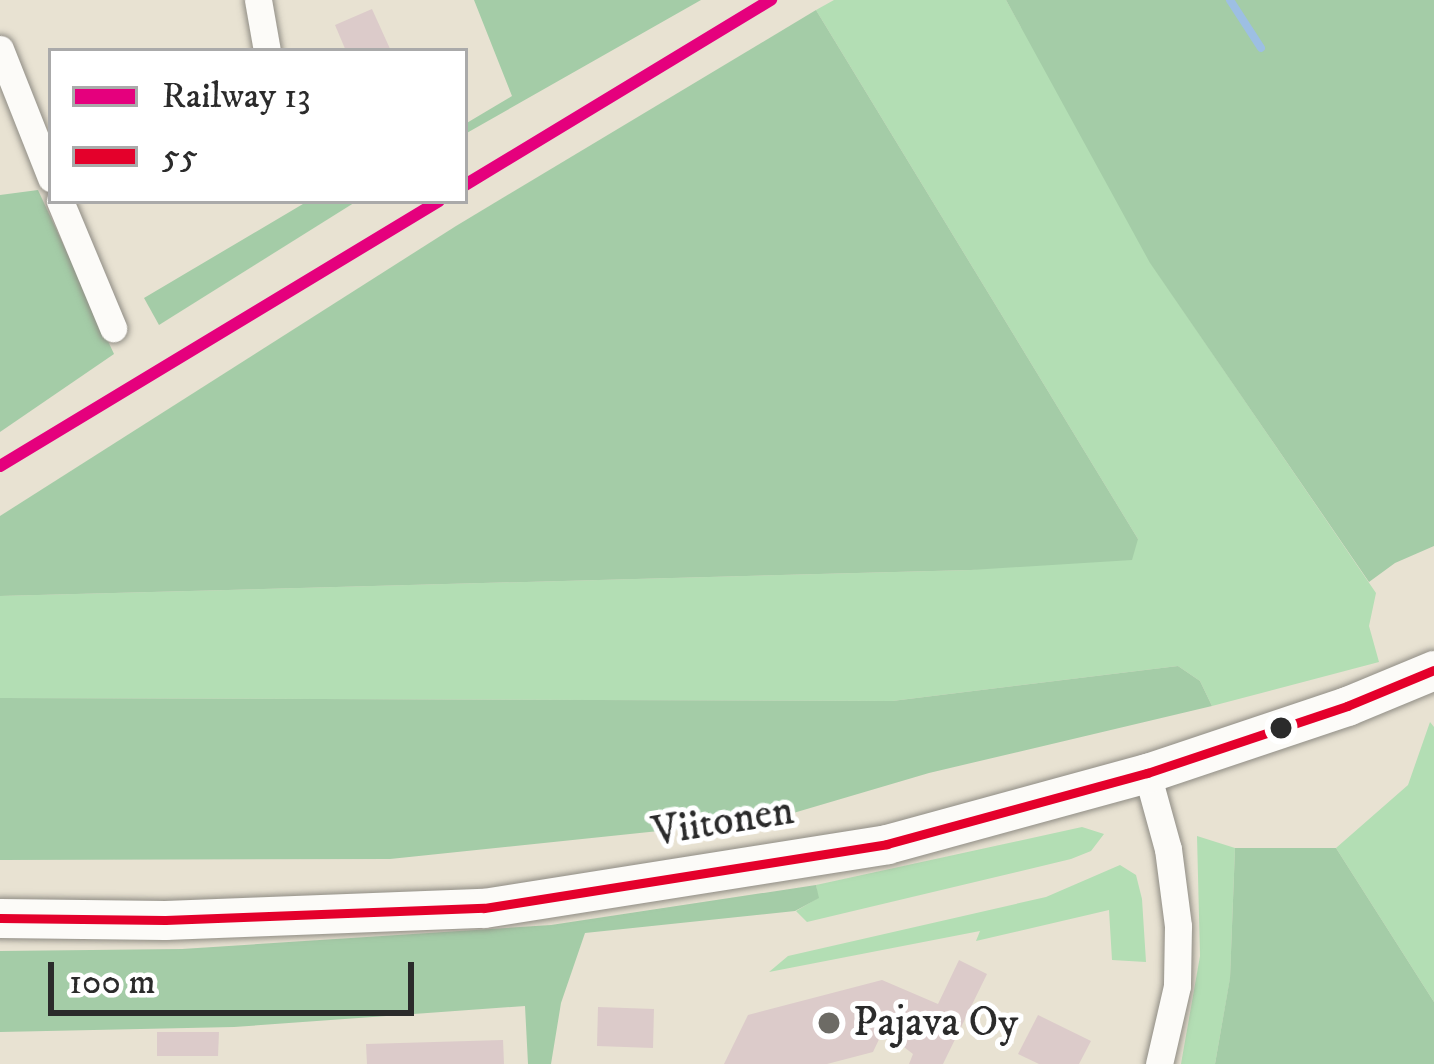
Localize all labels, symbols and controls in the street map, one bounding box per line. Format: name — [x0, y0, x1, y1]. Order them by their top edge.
legend — [48, 48, 468, 204]
text: Railway 13 — [162, 74, 311, 119]
text: 55 — [162, 134, 198, 179]
unlabelled marker — [1270, 717, 1292, 739]
street label: Viitonen — [649, 786, 797, 858]
scale bar — [54, 938, 420, 1012]
text: 100 m — [69, 960, 156, 1005]
place label: Pajava Oy — [853, 998, 1018, 1048]
marker: Pajava Oy — [816, 1010, 842, 1036]

